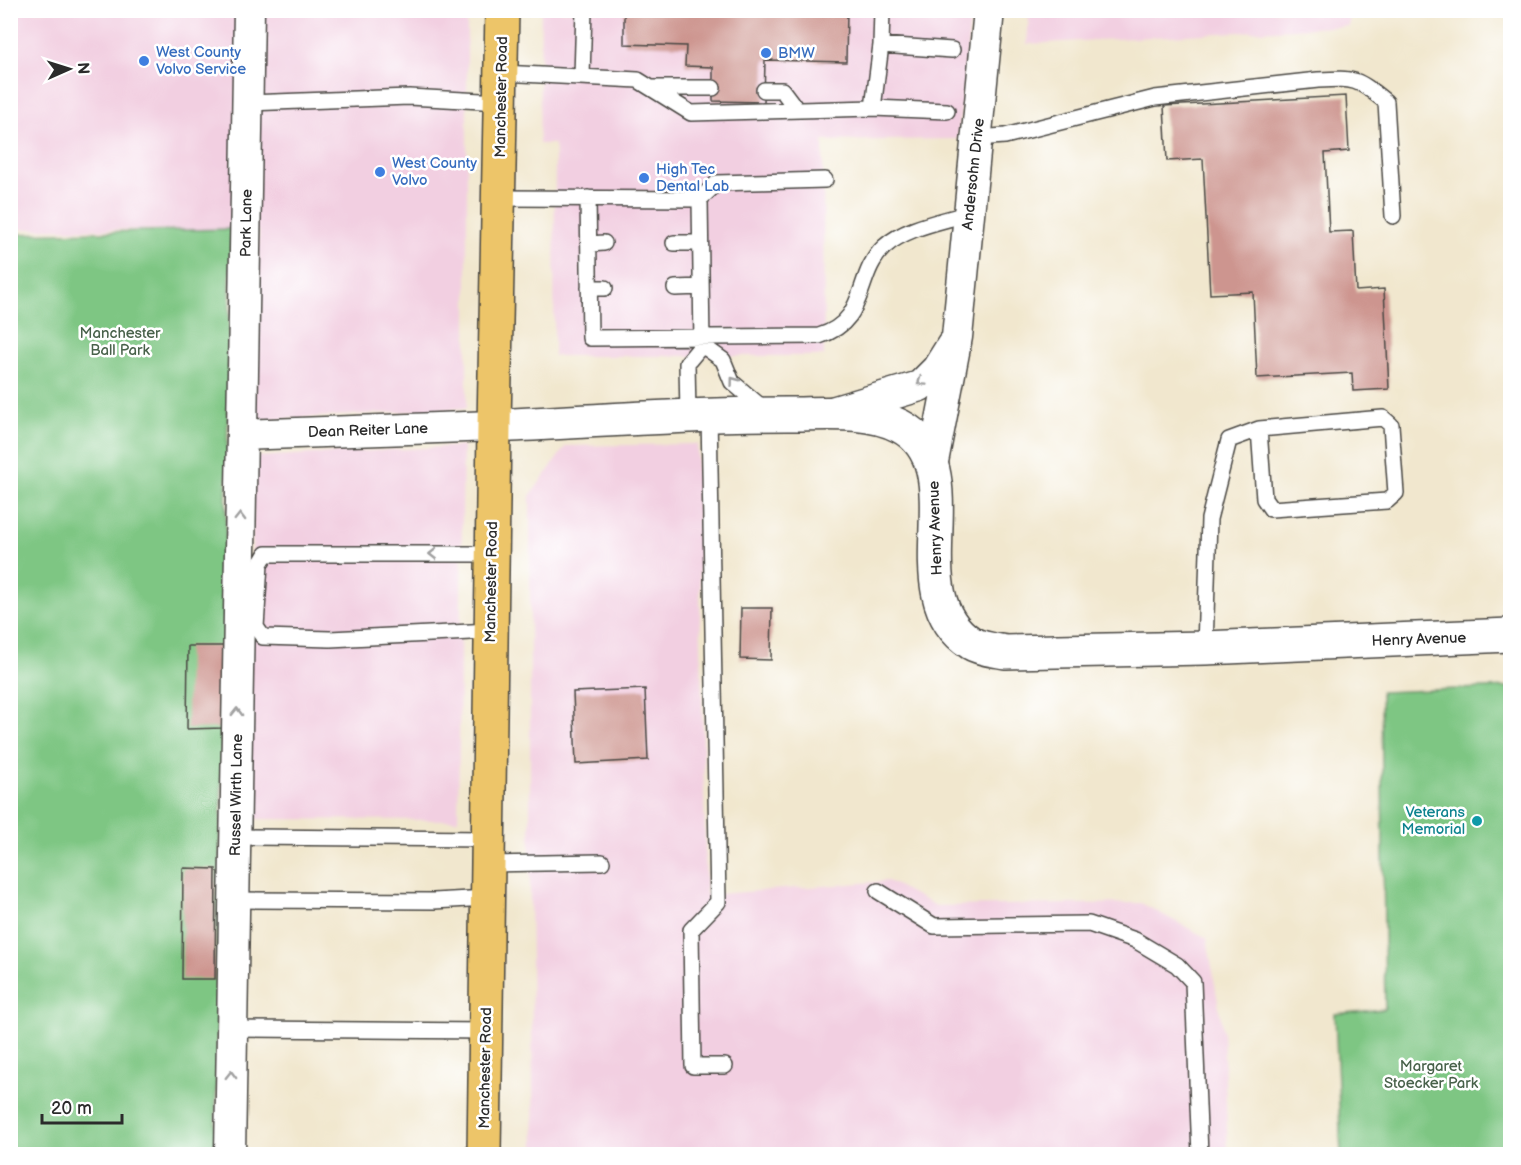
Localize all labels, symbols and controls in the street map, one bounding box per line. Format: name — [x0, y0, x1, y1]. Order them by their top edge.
street label: Manchester Road — [491, 36, 512, 158]
north arrow — [39, 39, 99, 99]
place label: West County Volvo Service — [156, 43, 246, 79]
place label: BMW — [778, 44, 815, 63]
marker: BMW — [759, 46, 773, 60]
marker: West County Volvo Service — [137, 54, 151, 68]
text: N — [73, 62, 92, 75]
street label: Andersohn Drive — [958, 117, 989, 231]
place label: West County Volvo — [392, 154, 477, 190]
place label: High Tec Dental Lab — [656, 160, 730, 196]
marker: West County Volvo — [373, 165, 387, 179]
marker: High Tec Dental Lab — [637, 171, 651, 185]
street label: Park Lane — [236, 189, 257, 257]
park label: Manchester Ball Park — [80, 324, 161, 360]
one-way arrow — [916, 375, 927, 386]
one-way arrow — [730, 377, 741, 388]
street label: Dean Reiter Lane — [308, 419, 429, 442]
street label: Henry Avenue — [924, 480, 947, 576]
one-way arrow — [234, 513, 247, 522]
street label: Manchester Road — [481, 521, 502, 643]
one-way arrow — [429, 548, 438, 560]
street label: Henry Avenue — [1371, 628, 1467, 651]
one-way arrow — [231, 708, 243, 717]
street label: Russel Wirth Lane — [226, 733, 247, 856]
place label: Veterans Memorial — [1401, 803, 1466, 839]
marker: Veterans Memorial — [1470, 814, 1484, 828]
street label: Manchester Road — [475, 1007, 496, 1129]
park label: Margaret Stoecker Park — [1384, 1057, 1479, 1093]
one-way arrow — [225, 1071, 237, 1080]
scale bar — [42, 1087, 122, 1125]
text: 20 m — [51, 1098, 92, 1119]

